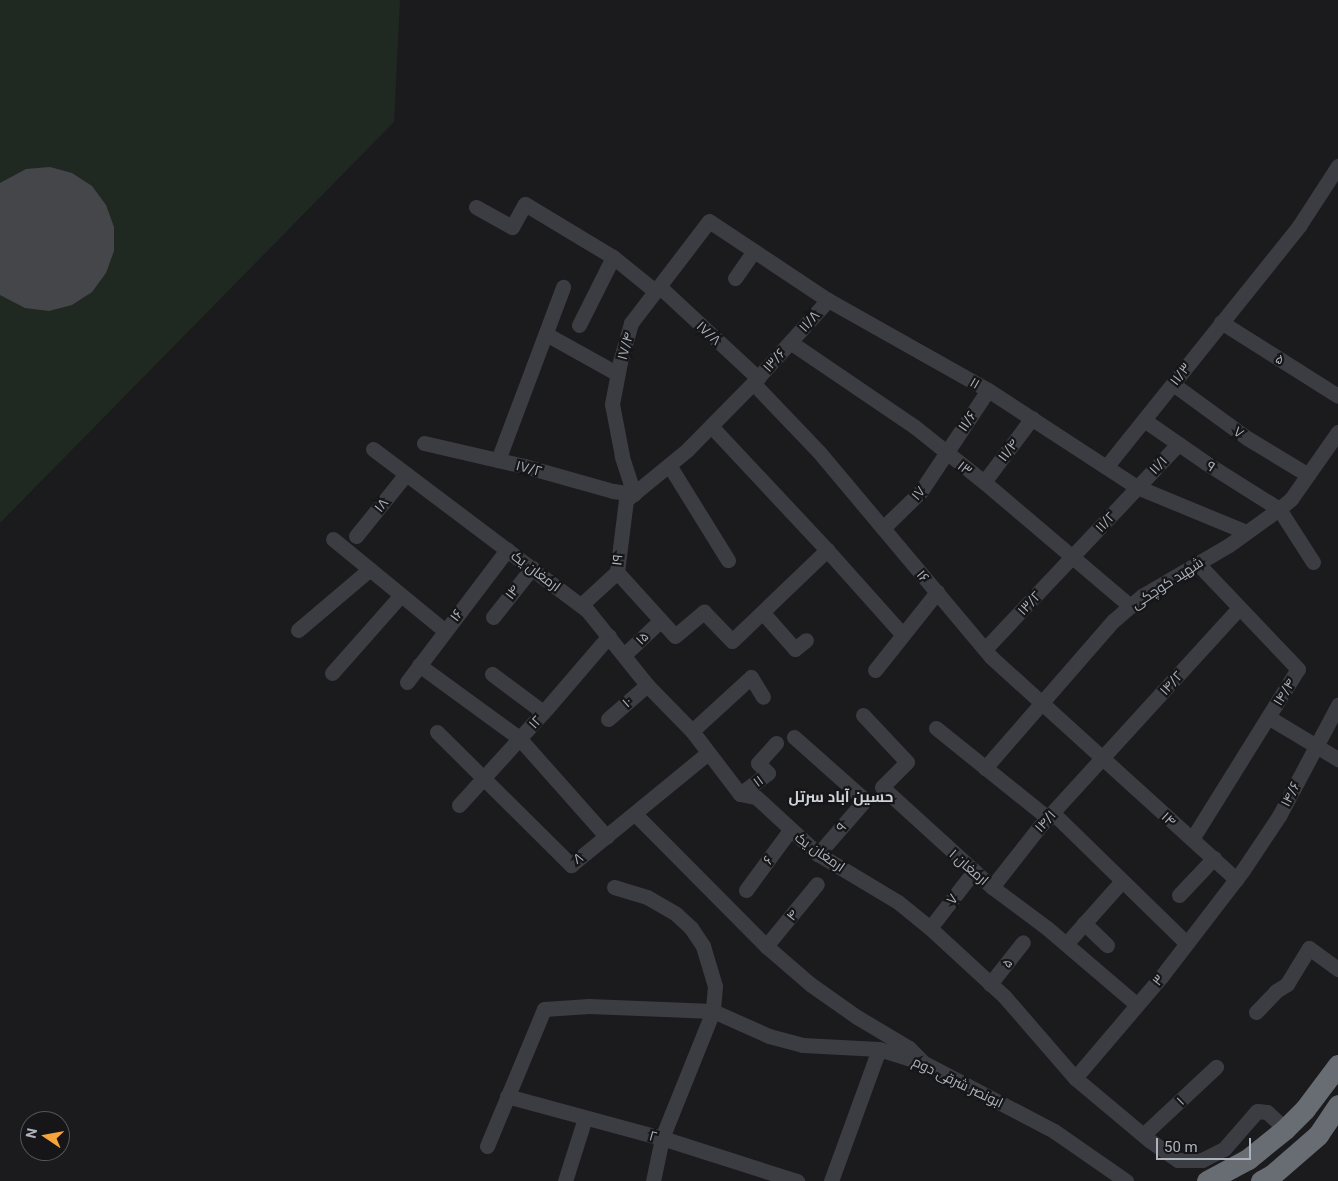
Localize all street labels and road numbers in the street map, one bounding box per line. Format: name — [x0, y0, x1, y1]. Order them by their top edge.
street label: ۱۱/۸ — [795, 307, 823, 335]
street label: ۱۷/۸ — [693, 317, 725, 349]
street label: ۱۷/۴ — [613, 330, 637, 362]
street label: ۱۳/۶ — [759, 345, 789, 375]
street label: ۵ — [1272, 350, 1288, 368]
street label: ۱۱/۳ — [1166, 359, 1194, 389]
street label: ۱۱ — [967, 374, 983, 392]
street label: ۱۱/۶ — [954, 408, 980, 434]
street label: ۷ — [1231, 423, 1247, 441]
street label: ۱۱/۴ — [994, 435, 1022, 465]
street label: ۱۱/۱ — [1145, 452, 1171, 478]
street label: ۱۷/۲ — [514, 456, 544, 480]
street label: ۱۳ — [954, 457, 976, 479]
street label: ۹ — [1203, 457, 1219, 475]
street label: ۱۷ — [907, 483, 929, 503]
street label: ۱۸ — [370, 495, 392, 515]
street label: ۱۱/۲ — [1091, 508, 1119, 536]
street label: ارمغان یک — [508, 547, 564, 595]
street label: ۱۹ — [608, 553, 626, 567]
street label: شهید کوچکی — [1128, 554, 1206, 612]
street label: ۱۶ — [913, 566, 933, 586]
street label: ۱۴ — [501, 581, 523, 603]
street label: ۱۳/۲ — [1014, 587, 1044, 619]
street label: ۱۶ — [446, 606, 466, 624]
street label: ۱۵ — [632, 628, 652, 648]
street label: ۱۴/۲ — [1156, 667, 1186, 699]
street label: ۱۴/۴ — [1269, 675, 1299, 709]
street label: ۱۰ — [619, 693, 635, 711]
street label: ۱۲ — [525, 712, 545, 732]
street label: ۱۱ — [750, 772, 766, 790]
street label: ۱۴/۶ — [1277, 779, 1303, 809]
street label: ۱۴/۱ — [1031, 807, 1059, 835]
street label: ۱۴ — [1158, 808, 1180, 830]
street label: ۹ — [832, 819, 850, 835]
street label: ارمغان یک — [792, 829, 848, 875]
street label: ارمغان ۱ — [946, 845, 992, 889]
street label: ۸ — [570, 849, 586, 867]
street label: ۶ — [759, 852, 777, 868]
street label: ۷ — [943, 890, 961, 908]
street label: ۴ — [783, 906, 801, 924]
street label: ۵ — [998, 955, 1016, 971]
street label: ۳ — [1148, 971, 1168, 989]
street label: ابونصر شرقی دوم — [910, 1053, 1006, 1111]
street label: ۱ — [1173, 1093, 1187, 1109]
street label: ۲ — [647, 1127, 659, 1145]

